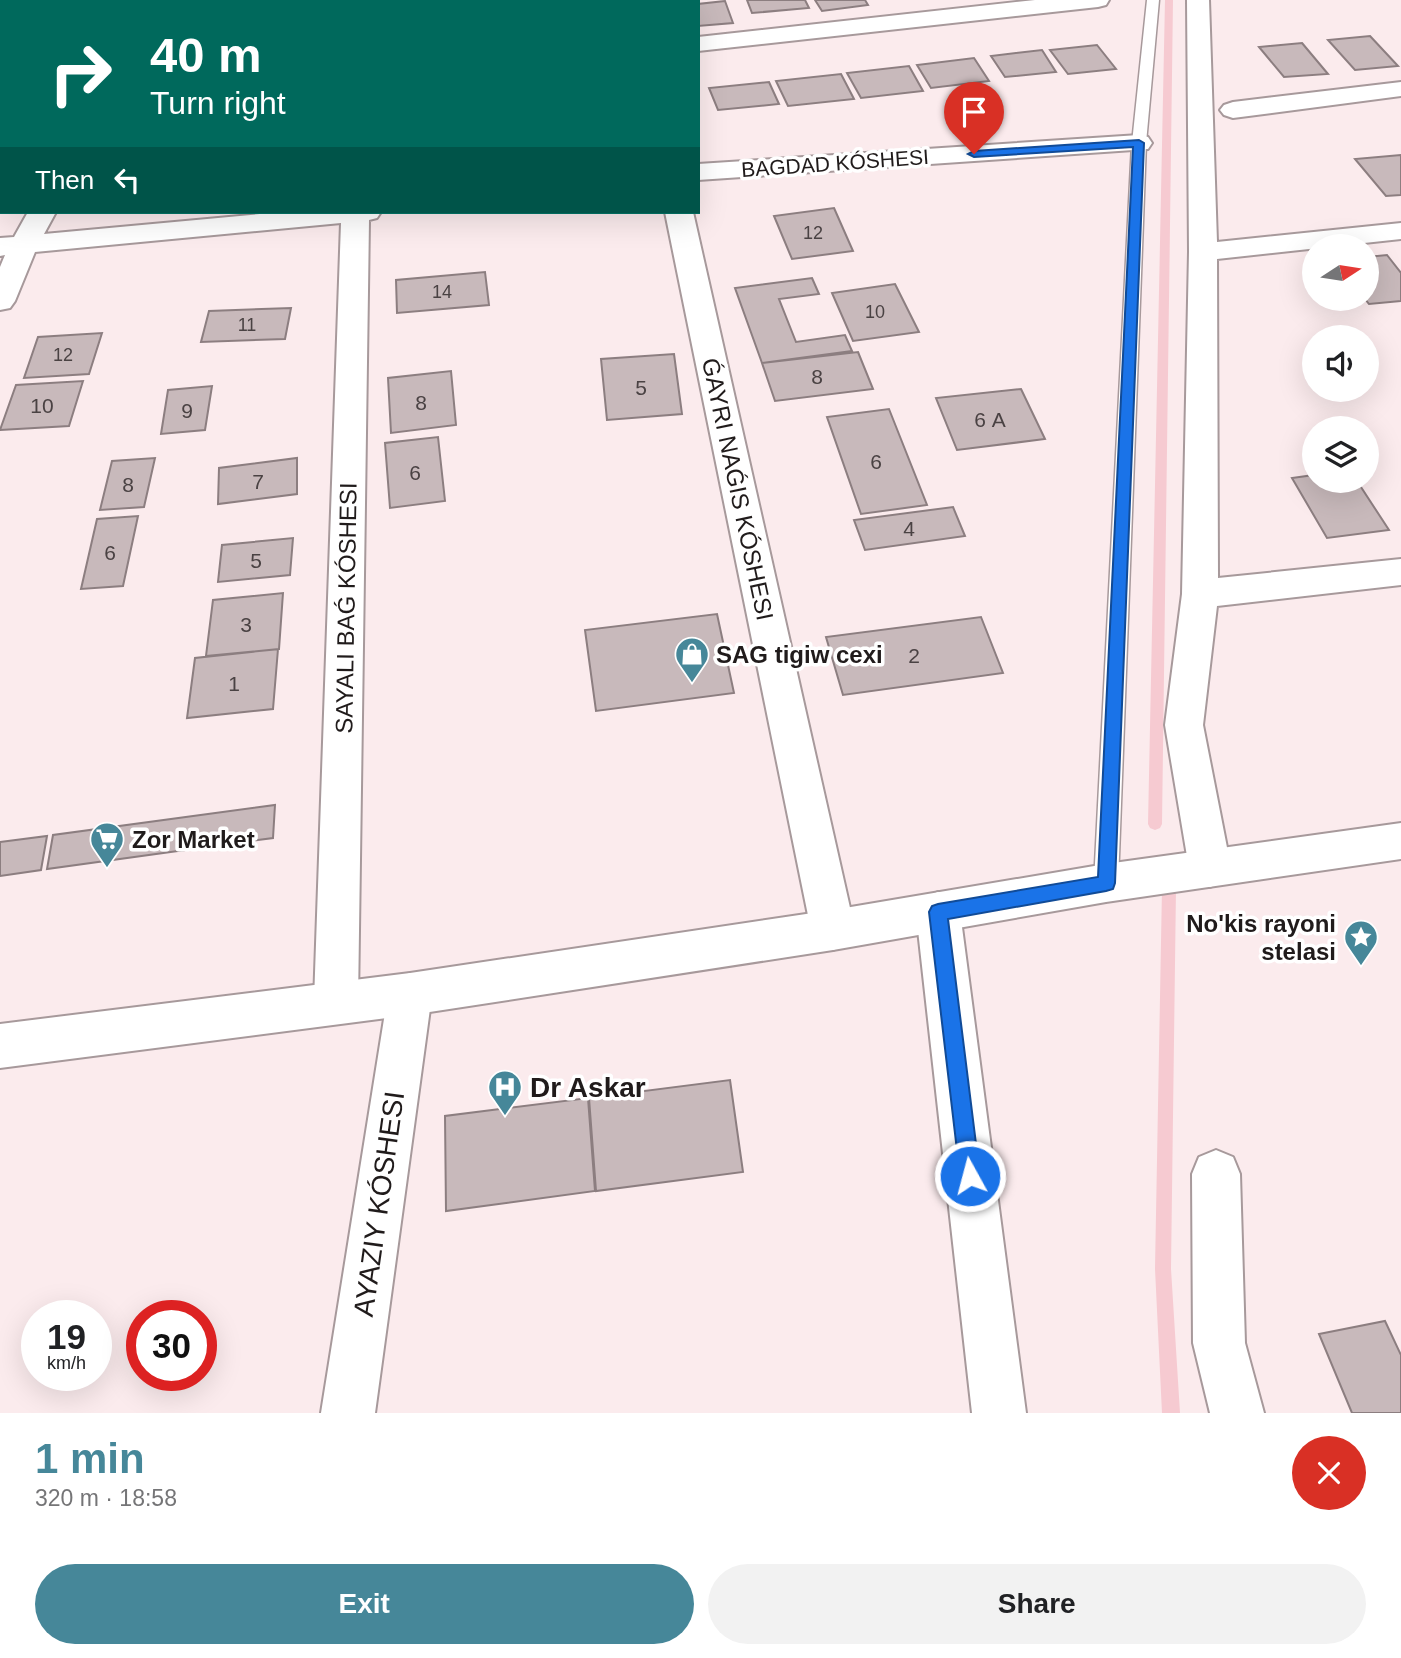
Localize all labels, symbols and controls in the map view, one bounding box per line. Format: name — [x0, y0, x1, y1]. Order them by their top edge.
icon: right — [35, 28, 126, 119]
text: 40 m — [150, 28, 262, 82]
pin — [944, 82, 1004, 154]
text: Turn right — [150, 85, 286, 121]
icon: arrive — [955, 93, 993, 131]
street label: BAGDAD KÓSHESI — [740, 145, 930, 181]
icon: left — [108, 161, 146, 199]
text: Then — [35, 165, 94, 195]
house number: 12 — [803, 223, 823, 243]
north arrow — [1302, 234, 1379, 312]
map controls — [1302, 234, 1379, 493]
house number: 14 — [432, 282, 452, 302]
house number: 10 — [865, 302, 885, 322]
house number: 11 — [238, 315, 256, 335]
button: sound — [1302, 325, 1379, 402]
house number: 12 — [53, 345, 73, 365]
street label: ǴAYRI NAǴIS KÓSHESI — [697, 355, 779, 623]
house number: 8 — [811, 365, 823, 388]
house number: 5 — [635, 376, 647, 399]
house number: 8 — [415, 391, 427, 414]
house number: 10 — [30, 394, 54, 417]
house number: 9 — [181, 399, 193, 422]
house number: 6 А — [974, 408, 1006, 431]
button: layers — [1302, 416, 1379, 493]
house number: 6 — [870, 450, 882, 473]
house number: 6 — [409, 461, 421, 484]
house number: 7 — [252, 470, 264, 493]
house number: 8 — [122, 473, 134, 496]
street label: SAYALI BAǴ KÓSHESI — [330, 482, 362, 734]
house number: 4 — [903, 517, 915, 540]
house number: 6 — [104, 541, 116, 564]
house number: 5 — [250, 549, 262, 572]
house number: 3 — [240, 613, 252, 636]
shop icon: SAG tigiw cexi — [673, 635, 711, 684]
place label: SAG tigiw cexi — [716, 641, 883, 668]
house number: 2 — [908, 644, 920, 667]
house number: 1 — [228, 672, 240, 695]
supermarket icon: Zor Market — [88, 820, 126, 869]
place label: Zor Market — [132, 826, 255, 853]
place label: No'kis rayoni stelasi — [1186, 910, 1336, 965]
place icon: No'kis rayoni stelasi — [1342, 918, 1380, 967]
hospital icon: Dr Askar — [486, 1068, 524, 1117]
place label: Dr Askar — [530, 1072, 646, 1103]
street label: AYAZIY KÓSHESI — [348, 1089, 410, 1319]
position arrow — [933, 1139, 1007, 1213]
speed limit sign: 30 — [126, 1300, 217, 1391]
text: 19 — [47, 1317, 86, 1356]
text: km/h — [47, 1353, 86, 1373]
text: 1 min — [35, 1435, 145, 1482]
button: close — [1292, 1436, 1366, 1510]
text: 320 m · 18:58 — [35, 1485, 177, 1511]
button: Exit — [35, 1564, 694, 1644]
button: Share — [708, 1564, 1366, 1644]

